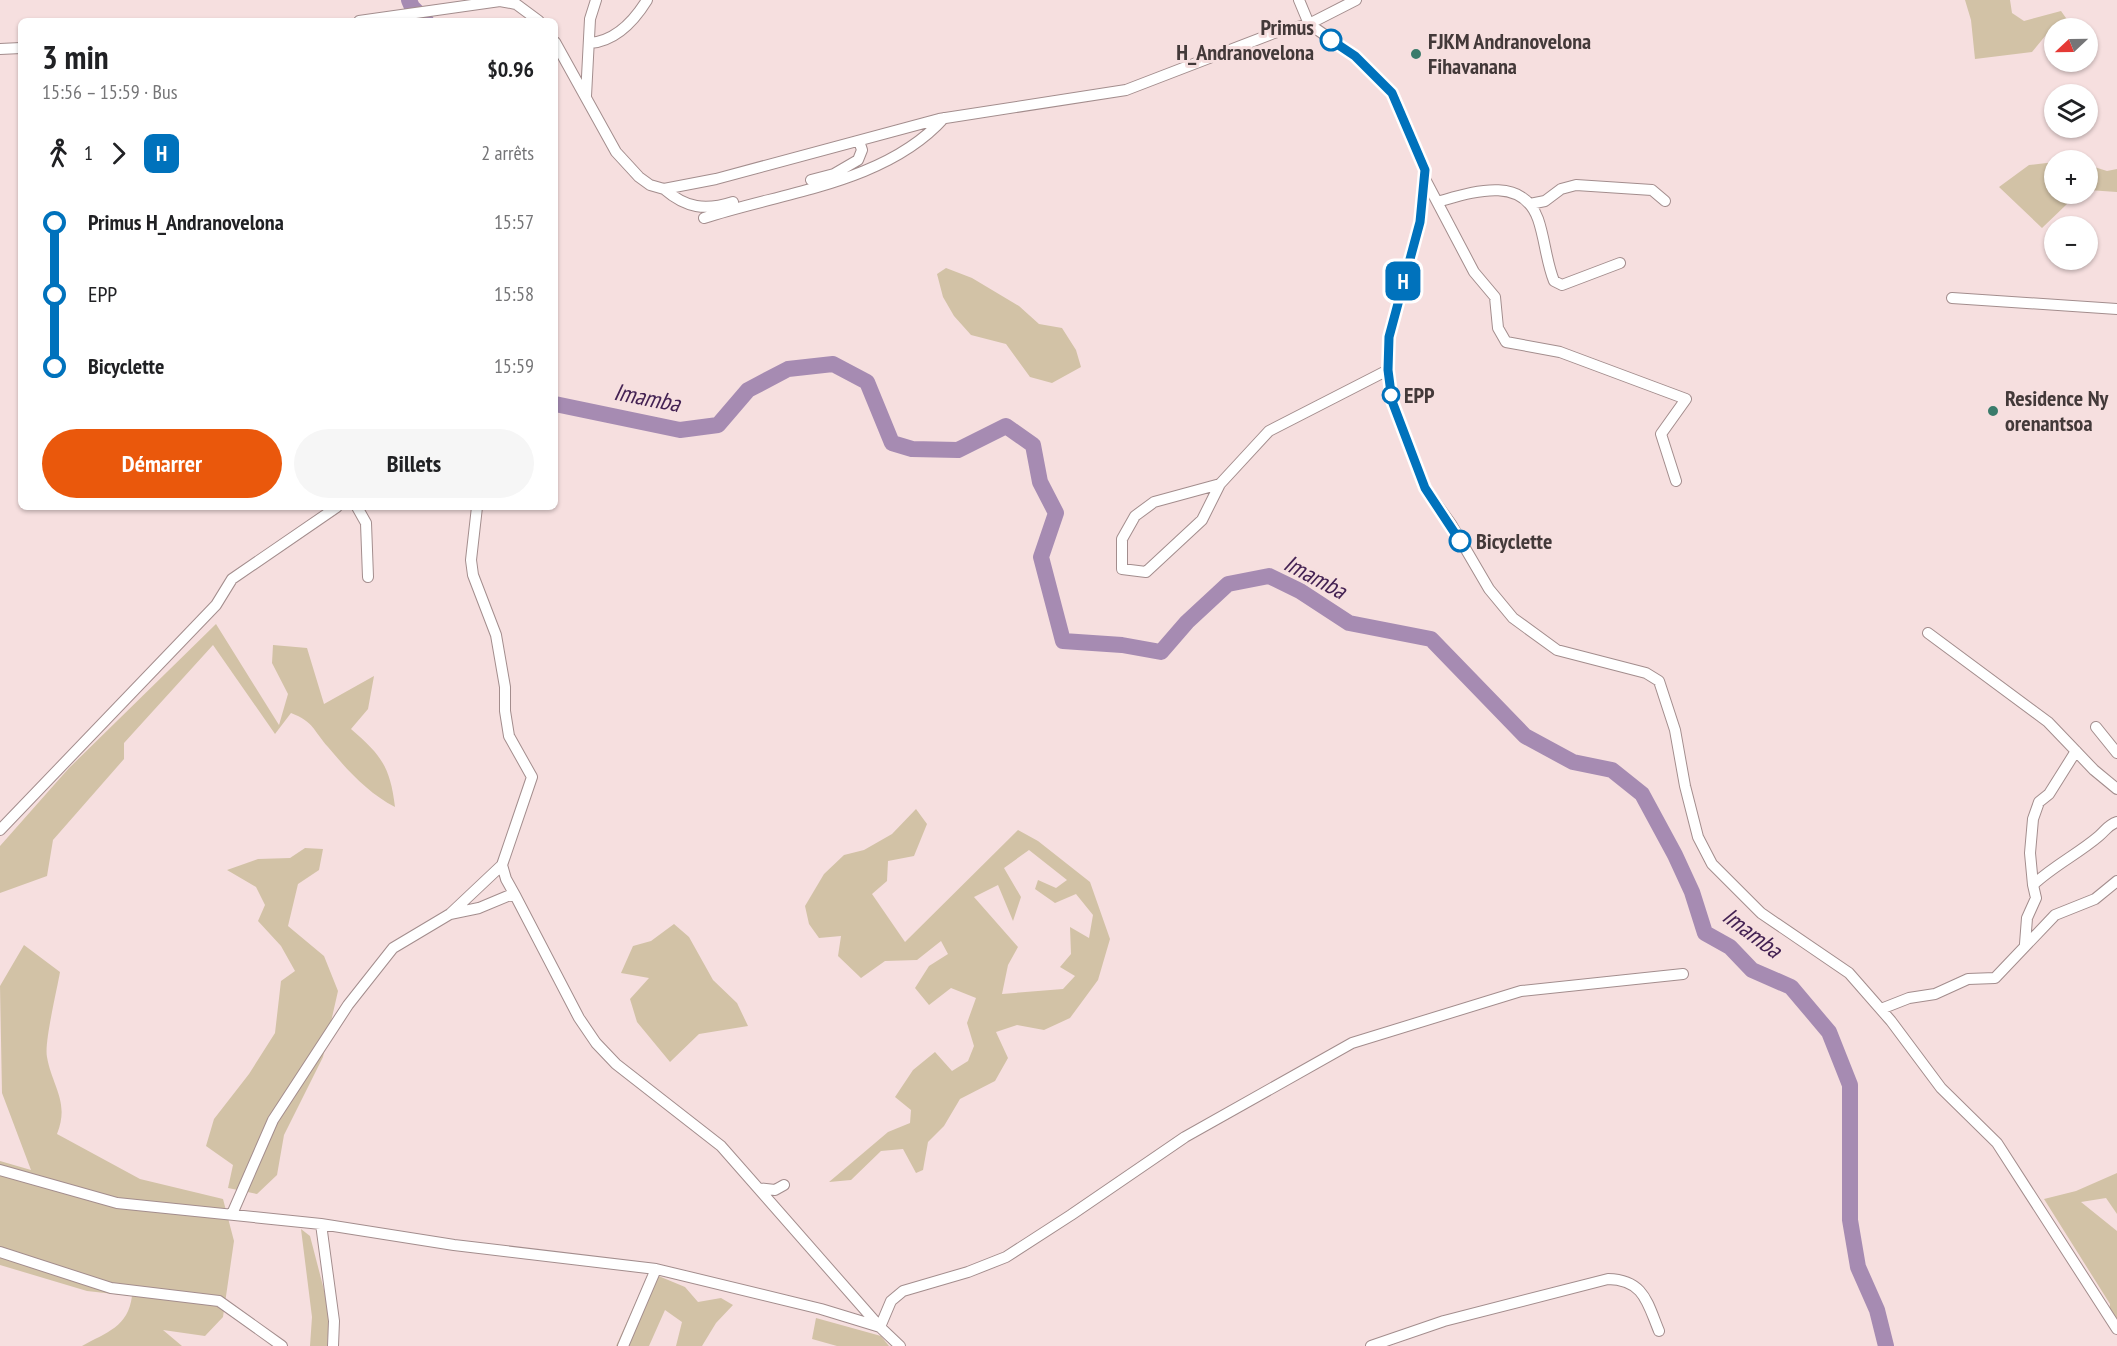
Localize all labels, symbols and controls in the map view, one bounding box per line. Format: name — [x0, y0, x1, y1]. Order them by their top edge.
place label: Primus H_Andranovelona — [1176, 13, 1314, 66]
north arrow — [2044, 18, 2098, 72]
map controls — [2044, 18, 2098, 270]
place label: FJKM Andranovelona Fihavanana — [1428, 27, 1591, 80]
marker: Primus H_Andranovelona — [1320, 29, 1342, 51]
text: 3 min — [42, 35, 109, 78]
marker: FJKM Andranovelona Fihavanana — [1409, 47, 1423, 61]
text: $0.96 — [487, 55, 534, 83]
text: 15:56 – 15:59 · Bus — [42, 79, 177, 105]
button: layers — [2044, 84, 2098, 138]
icon: walk — [42, 137, 75, 170]
icon: forward — [102, 137, 135, 170]
text: 1 — [84, 140, 93, 166]
text: H — [156, 140, 167, 167]
text: 2 arrêts — [481, 140, 534, 166]
button: + — [2044, 150, 2098, 204]
text: Primus H_Andranovelona — [88, 208, 284, 236]
text: 15:57 — [494, 209, 534, 235]
button: − — [2044, 216, 2098, 270]
line badge: H — [1384, 262, 1422, 300]
text: H — [1397, 268, 1409, 295]
text: EPP — [88, 280, 117, 308]
text: 15:58 — [494, 281, 534, 307]
text: Bicyclette — [88, 352, 164, 380]
text: 15:59 — [494, 353, 534, 379]
water label: Imamba — [612, 376, 684, 419]
place label: EPP — [1404, 381, 1435, 409]
place label: Residence Ny orenantsoa — [2005, 384, 2110, 437]
marker: EPP — [1382, 386, 1400, 404]
marker: Residence Ny orenantsoa — [1986, 404, 2000, 418]
button: Démarrer — [42, 429, 282, 498]
button: Billets — [294, 429, 534, 498]
place label: Bicyclette — [1476, 527, 1552, 555]
marker: Bicyclette — [1449, 530, 1471, 552]
water label: Imamba — [1279, 547, 1353, 606]
water label: Imamba — [1716, 900, 1789, 966]

